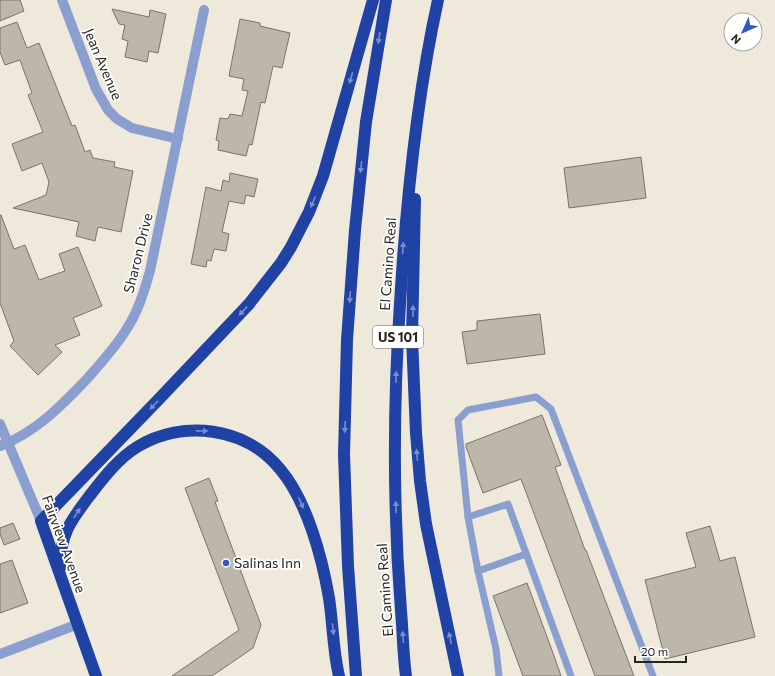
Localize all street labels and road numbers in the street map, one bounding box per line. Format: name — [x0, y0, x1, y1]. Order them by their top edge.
street label: Jean Avenue — [81, 25, 126, 102]
street label: Sharon Drive — [119, 211, 156, 295]
street label: El Camino Real — [376, 217, 399, 311]
road number: US 101 — [373, 326, 423, 348]
street label: Fairview Avenue — [39, 493, 90, 595]
street label: El Camino Real — [373, 543, 396, 637]

